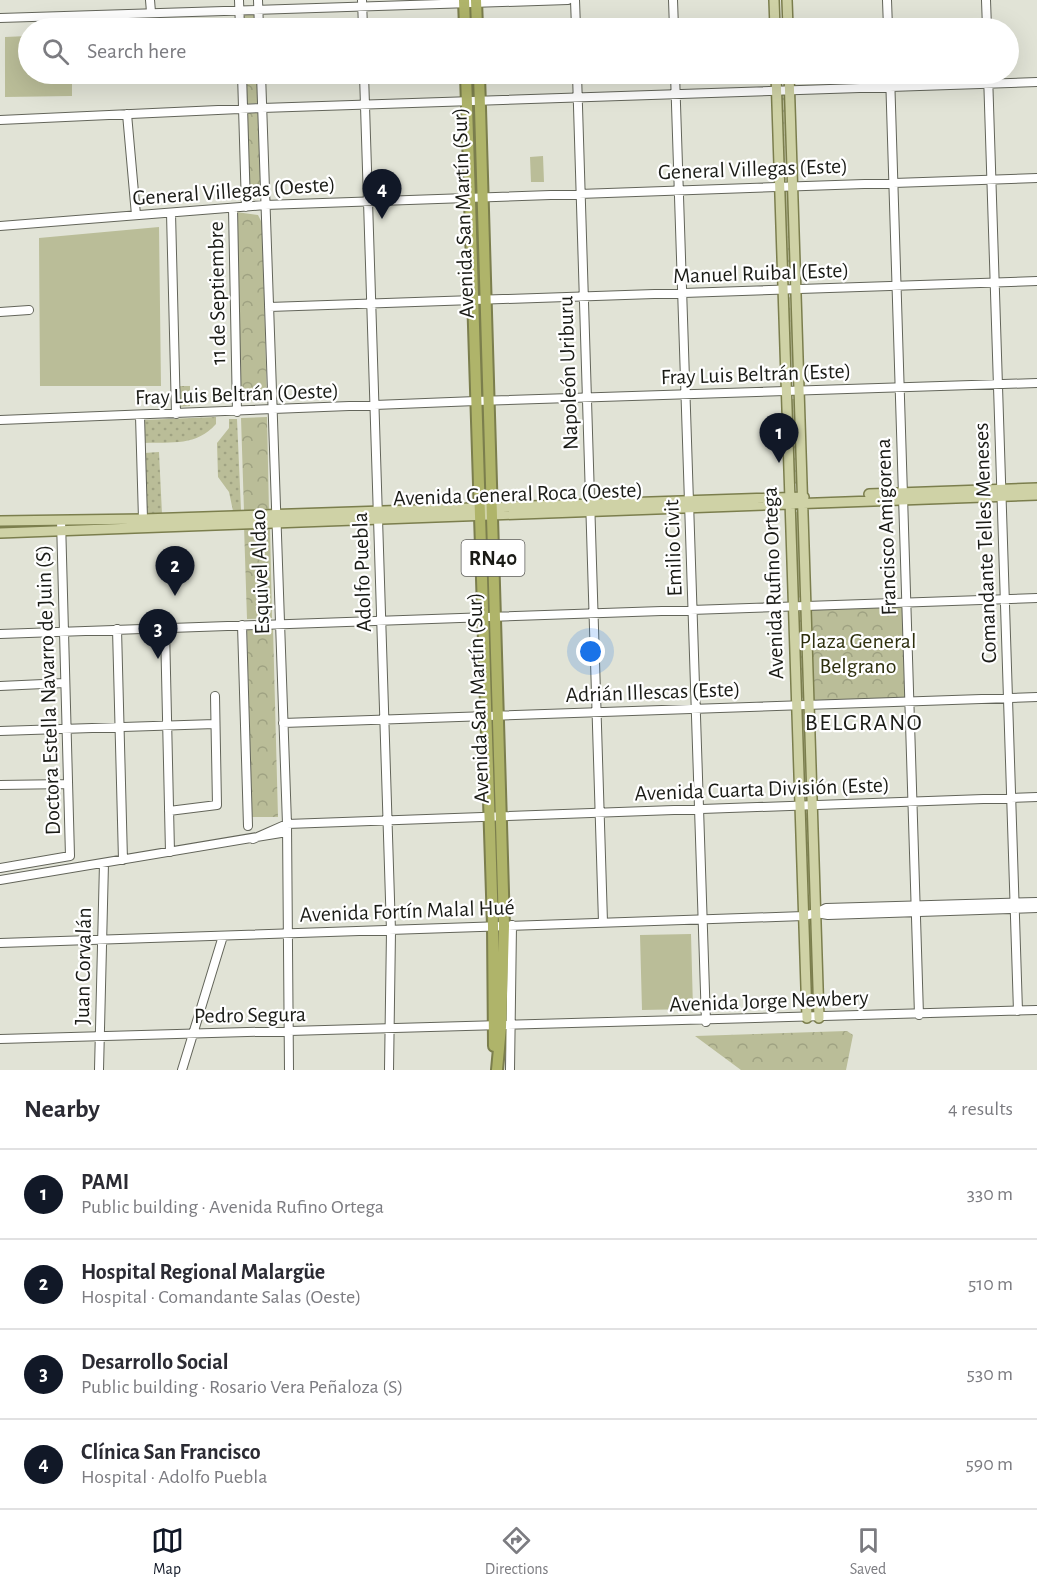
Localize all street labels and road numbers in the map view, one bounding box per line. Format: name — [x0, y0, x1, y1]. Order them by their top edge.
street label: Avenida San Martín (Sur) — [448, 107, 478, 319]
street label: General Villegas (Este) — [658, 155, 848, 183]
street label: General Villegas (Oeste) — [132, 173, 336, 209]
street label: 11 de Septiembre — [205, 221, 229, 365]
street label: Manuel Ruibal (Este) — [672, 259, 850, 287]
street label: Napoleón Uriburu — [554, 296, 582, 450]
street label: Fray Luis Beltrán (Este) — [660, 360, 852, 388]
street label: Fray Luis Beltrán (Oeste) — [135, 379, 339, 409]
street label: Comandante Telles Meneses — [970, 422, 1000, 664]
street label: Francisco Amigorena — [872, 438, 900, 616]
street label: Avenida General Roca (Oeste) — [393, 479, 643, 509]
street label: Avenida Rufino Ortega — [759, 486, 787, 680]
street label: Emilio Civit — [660, 499, 686, 597]
street label: Esquivel Aldao — [247, 509, 273, 635]
street label: Adolfo Puebla — [349, 512, 375, 632]
road number: RN40 — [462, 540, 524, 576]
street label: Doctora Estella Navarro de Juin (S) — [32, 544, 64, 836]
street label: Avenida San Martín (Sur) — [463, 592, 493, 804]
street label: Adrián Illescas (Este) — [565, 678, 741, 706]
street label: Avenida Cuarta División (Este) — [634, 774, 890, 804]
street label: Avenida Fortín Malal Hué — [299, 896, 515, 926]
street label: Juan Corvalán — [71, 907, 95, 1025]
street label: Avenida Jorge Newbery — [669, 987, 870, 1015]
street label: Pedro Segura — [194, 1003, 306, 1027]

